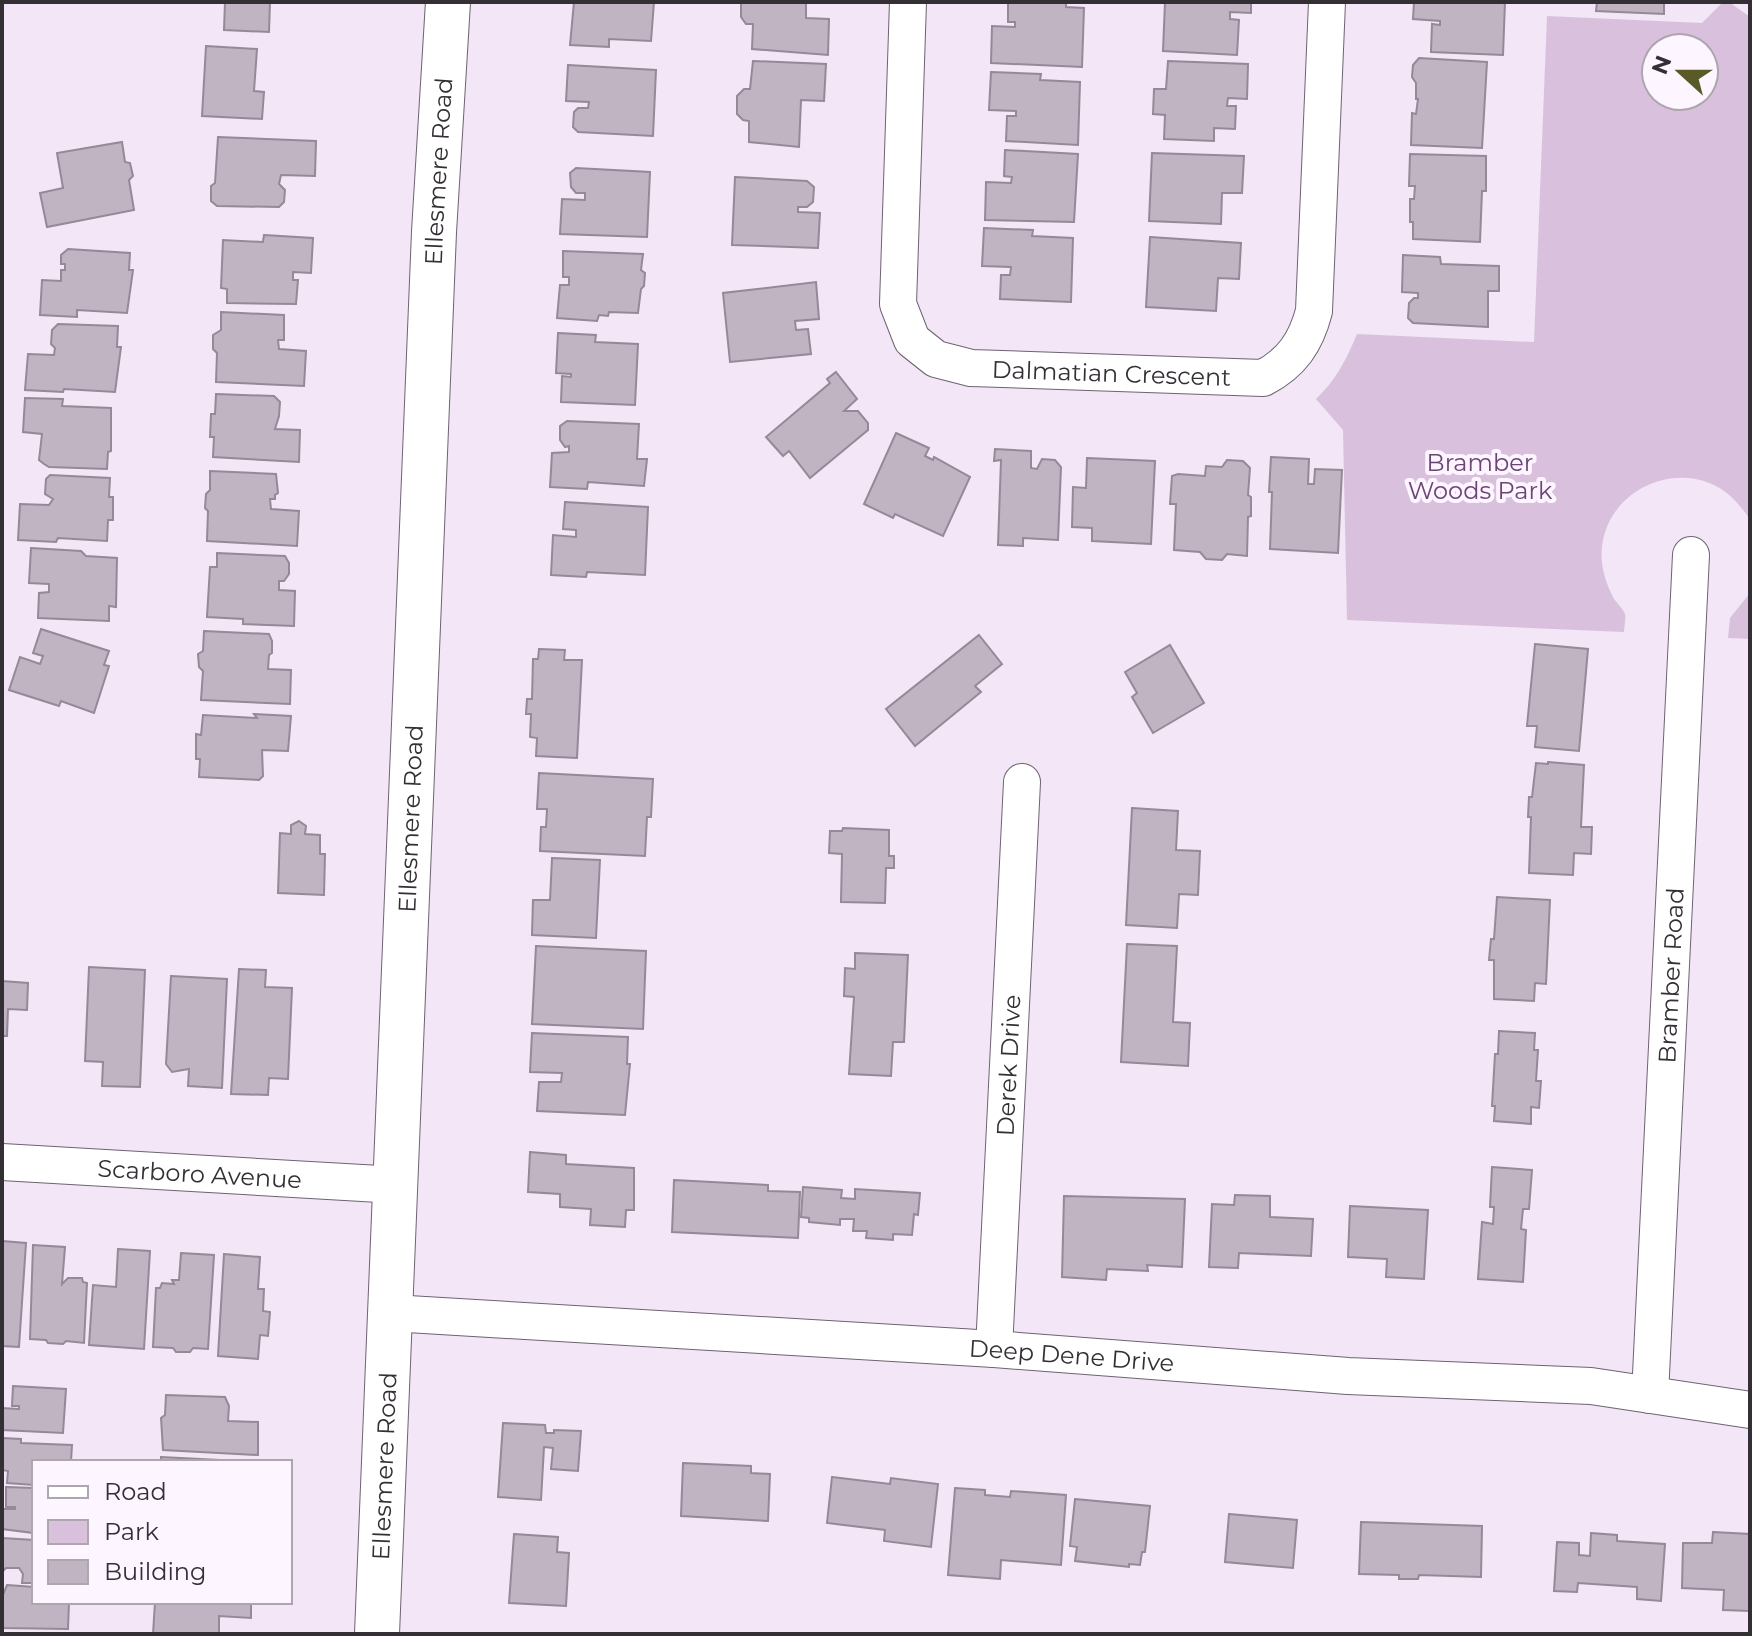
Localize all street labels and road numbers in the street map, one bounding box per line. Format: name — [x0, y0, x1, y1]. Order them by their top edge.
street label: Ellesmere Road — [418, 77, 458, 266]
street label: Dalmatian Crescent — [991, 354, 1232, 391]
street label: Ellesmere Road — [392, 724, 428, 913]
street label: Bramber Road — [1652, 887, 1689, 1064]
street label: Derek Drive — [990, 994, 1026, 1137]
street label: Scarboro Avenue — [97, 1153, 303, 1194]
street label: Deep Dene Drive — [968, 1333, 1175, 1377]
street label: Ellesmere Road — [366, 1372, 402, 1561]

